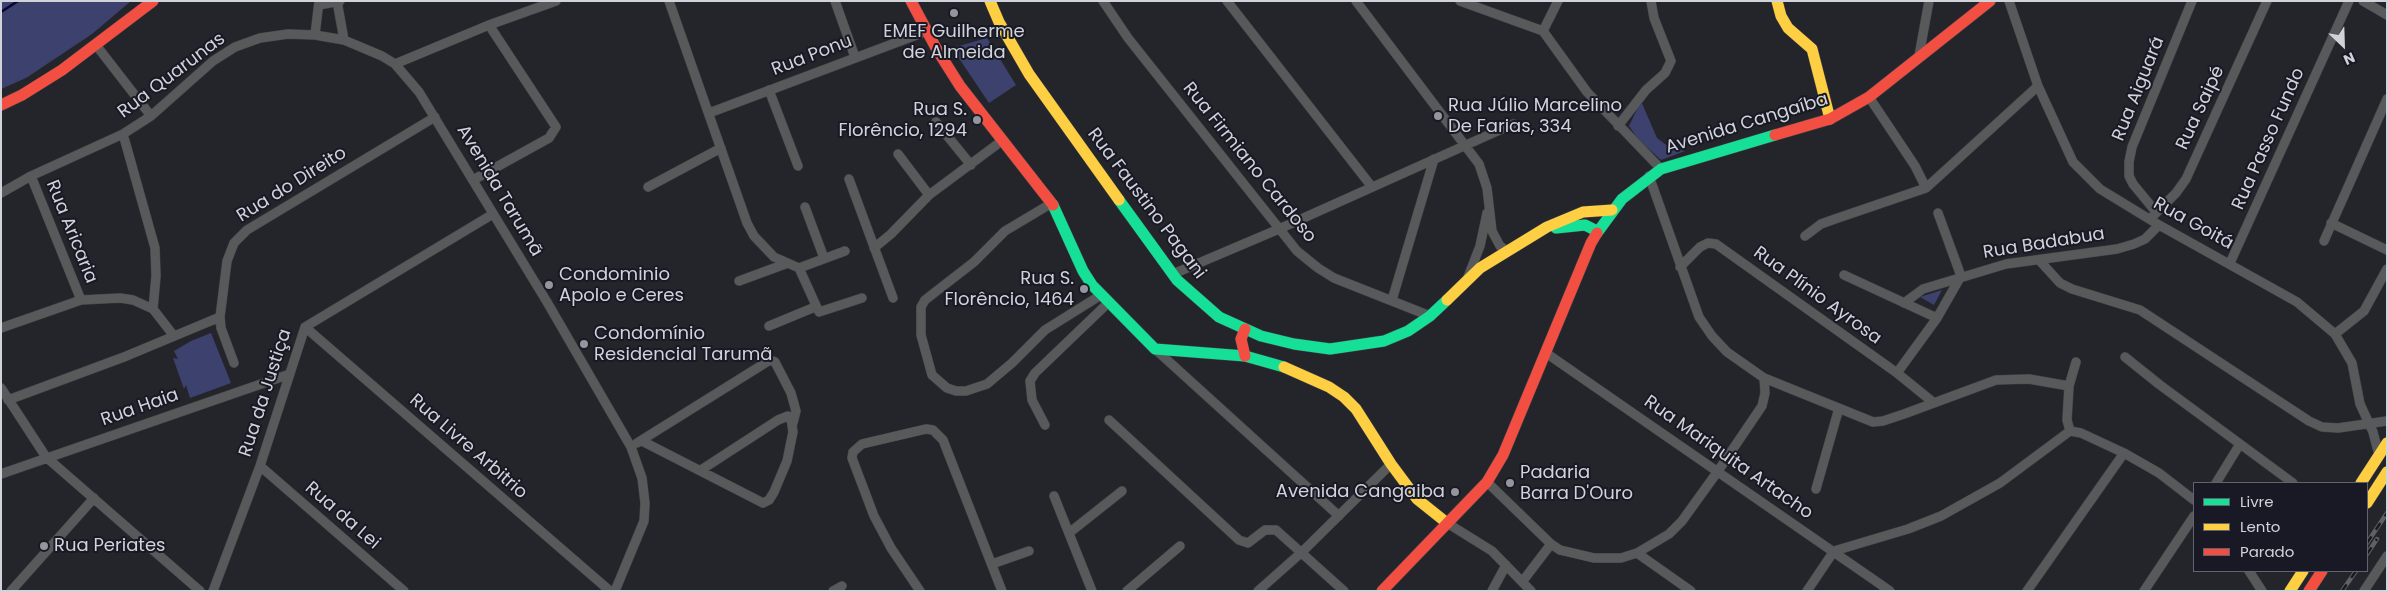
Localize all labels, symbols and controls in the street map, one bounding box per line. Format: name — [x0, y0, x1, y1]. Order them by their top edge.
marker: EMEF Guilherme de Almeida — [948, 7, 960, 19]
north arrow — [2318, 20, 2368, 70]
place label: EMEF Guilherme de Almeida — [883, 21, 1025, 64]
street label: Rua Quarunas — [114, 29, 230, 123]
street label: Rua Ponu — [769, 31, 855, 81]
street label: Rua Aiguará — [2108, 34, 2170, 144]
text: N — [2340, 47, 2358, 70]
street label: Rua Saipé — [2172, 63, 2230, 153]
street label: Rua Passo Fundo — [2228, 65, 2310, 213]
street label: Rua Firmiano Cardoso — [1178, 78, 1320, 248]
street label: Avenida Cangaíba — [1663, 89, 1831, 159]
place label: Rua Júlio Marcelino De Farias, 334 — [1448, 95, 1622, 138]
place label: Rua S. Florêncio, 1294 — [839, 99, 967, 142]
marker: Rua Júlio Marcelino De Farias, 334 — [1432, 110, 1444, 122]
marker: Rua S. Florêncio, 1294 — [971, 114, 983, 126]
street label: Avenida Tarumã — [451, 121, 547, 261]
street label: Rua Faustino Pagani — [1082, 124, 1210, 284]
street label: Rua do Direito — [233, 143, 351, 227]
street label: Rua Aricaria — [41, 177, 101, 287]
street label: Rua Goitá — [2149, 193, 2237, 255]
street label: Rua Badabua — [1982, 224, 2106, 264]
street label: Rua Plínio Ayrosa — [1749, 242, 1885, 350]
place label: Condominio Apolo e Ceres — [559, 264, 684, 306]
place label: Rua S. Florêncio, 1464 — [945, 268, 1074, 310]
marker: Condominio Apolo e Ceres — [543, 279, 555, 291]
marker: Rua S. Florêncio, 1464 — [1078, 283, 1090, 295]
place label: Condomínio Residencial Tarumã — [594, 323, 772, 366]
street label: Rua da Justiça — [235, 326, 297, 460]
marker: Condomínio Residencial Tarumã — [578, 338, 590, 350]
street label: Rua Haia — [98, 385, 182, 431]
street label: Rua Livre Arbitrio — [405, 390, 531, 504]
street label: Rua Mariquita Artacho — [1639, 391, 1817, 525]
place label: Padaria Barra D'Ouro — [1520, 462, 1633, 504]
marker: Padaria Barra D'Ouro — [1504, 477, 1516, 489]
street label: Rua da Lei — [300, 478, 384, 554]
place label: Avenida Cangaiba — [1276, 481, 1445, 503]
legend — [2193, 482, 2368, 572]
marker: Avenida Cangaiba — [1449, 486, 1461, 498]
text: Livre — [2240, 491, 2273, 512]
text: Lento — [2240, 516, 2280, 537]
place label: Rua Periates — [54, 535, 165, 557]
marker: Rua Periates — [38, 540, 50, 552]
text: Parado — [2240, 541, 2294, 562]

